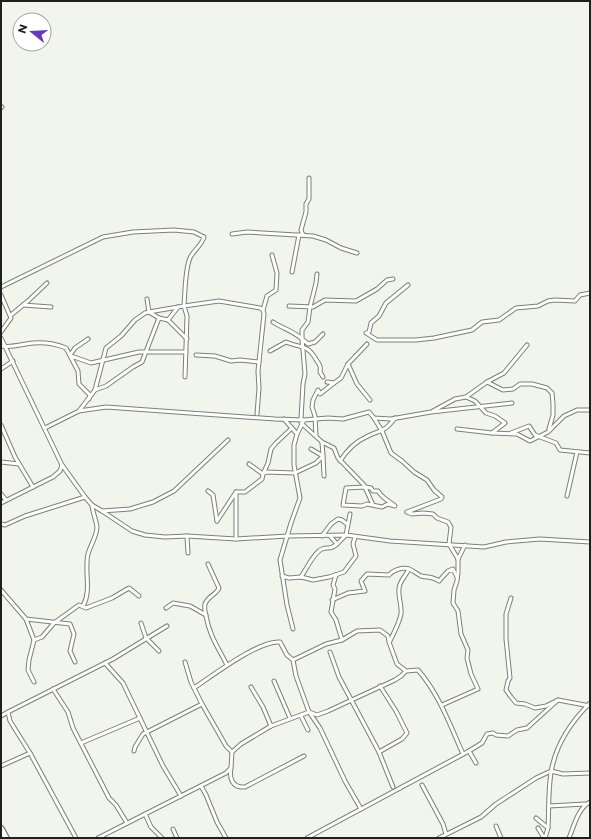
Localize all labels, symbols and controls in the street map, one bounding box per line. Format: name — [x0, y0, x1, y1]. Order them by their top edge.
north arrow — [12, 12, 52, 52]
text: N — [14, 23, 31, 35]

